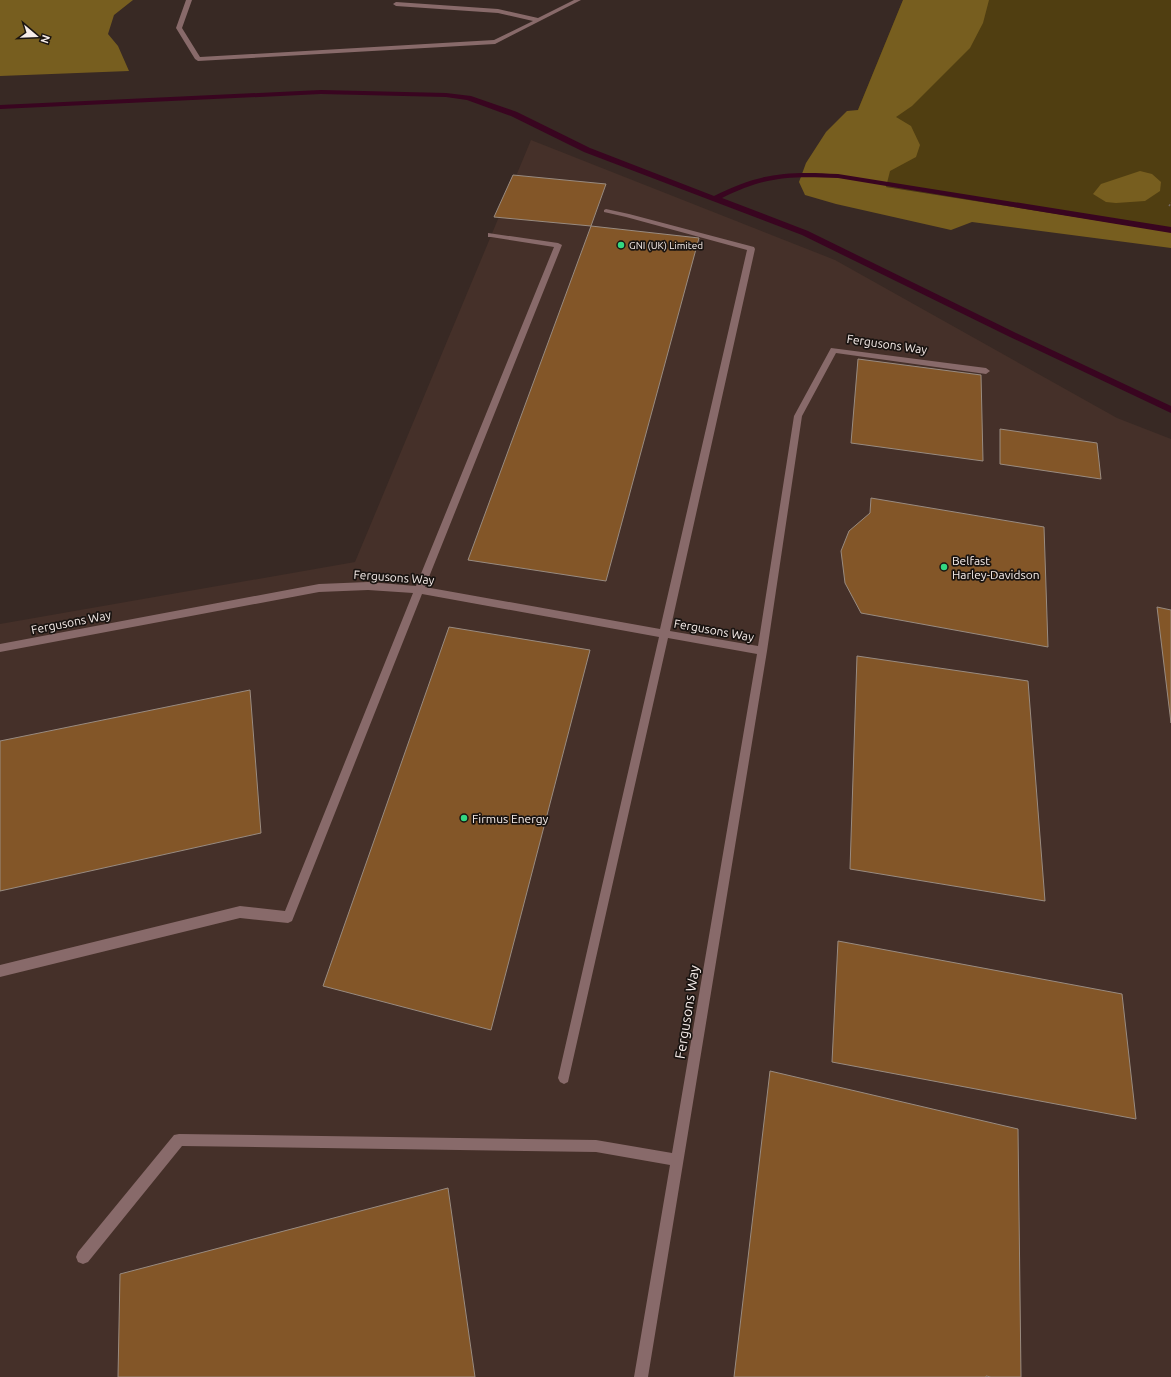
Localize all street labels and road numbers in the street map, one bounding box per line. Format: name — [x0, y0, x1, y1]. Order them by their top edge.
street label: Fergusons Way — [846, 332, 928, 356]
street label: Fergusons Way — [353, 568, 435, 586]
street label: Fergusons Way — [30, 608, 112, 636]
street label: Fergusons Way — [673, 617, 755, 643]
street label: Fergusons Way — [672, 964, 702, 1060]

